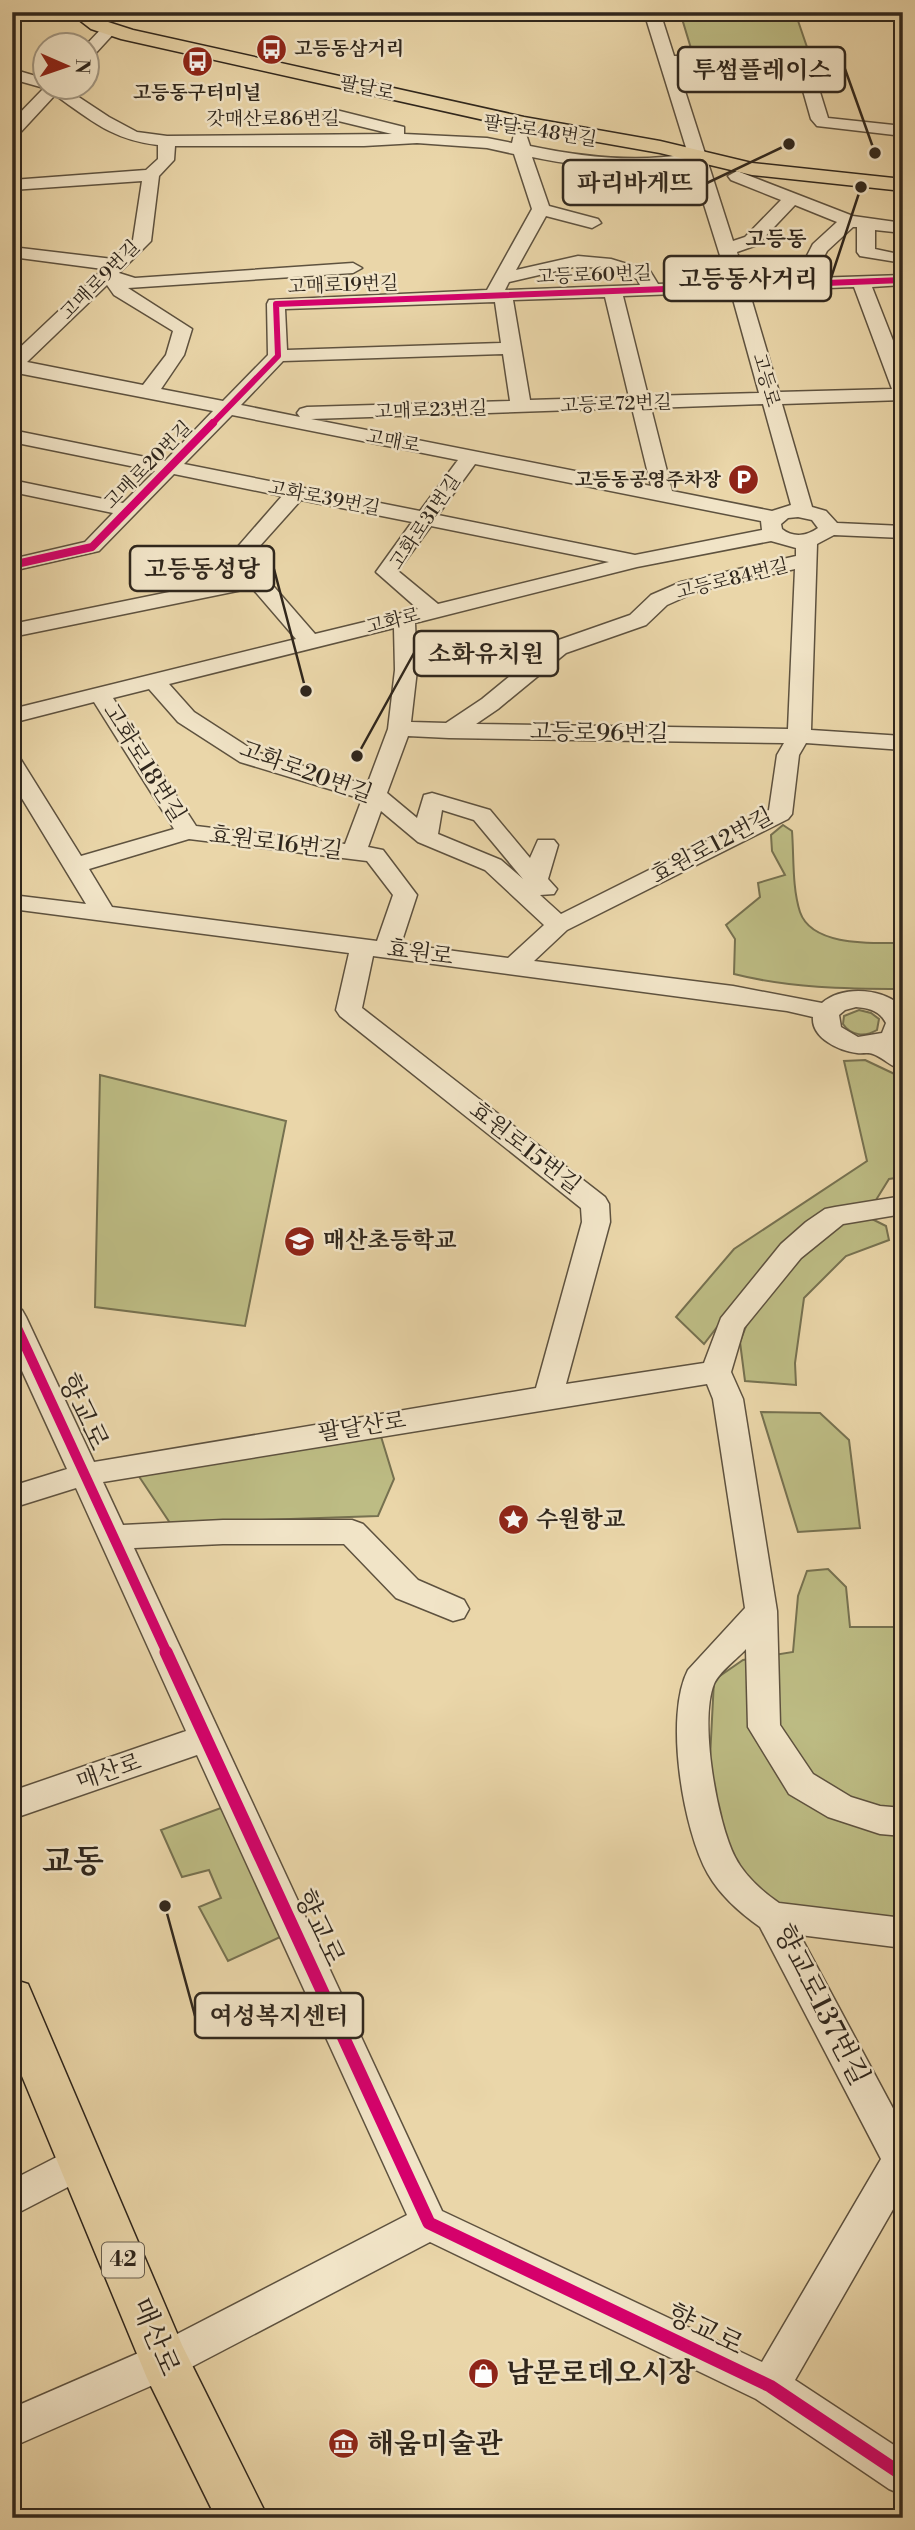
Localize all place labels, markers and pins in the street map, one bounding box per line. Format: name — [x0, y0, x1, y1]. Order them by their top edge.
bus stop icon: 고등동삼거리 — [254, 32, 288, 66]
place label: 고등동삼거리 — [294, 37, 404, 61]
bus stop icon: 고등동구터미널 — [180, 45, 214, 79]
callout: 투썸플레이스 — [678, 47, 845, 92]
place label: 고등동구터미널 — [133, 81, 261, 105]
callout: 파리바게뜨 — [563, 160, 707, 205]
callout: 고등동사거리 — [664, 256, 831, 301]
parking icon: 고등동공영주차장 — [727, 463, 761, 497]
place label: 고등동공영주차장 — [574, 468, 722, 492]
callout: 고등동성당 — [130, 546, 274, 591]
callout: 소화유치원 — [414, 631, 558, 676]
school or university icon: 매산초등학교 — [283, 1224, 317, 1258]
place label: 매산초등학교 — [323, 1227, 457, 1255]
place icon: 수원항교 — [496, 1503, 530, 1537]
place label: 수원항교 — [536, 1506, 626, 1534]
callout: 여성복지센터 — [195, 1993, 363, 2038]
shop icon: 남문로데오시장 — [466, 2356, 500, 2390]
place label: 남문로데오시장 — [506, 2356, 696, 2391]
museum icon: 해움미술관 — [327, 2427, 361, 2461]
place label: 해움미술관 — [367, 2427, 503, 2462]

